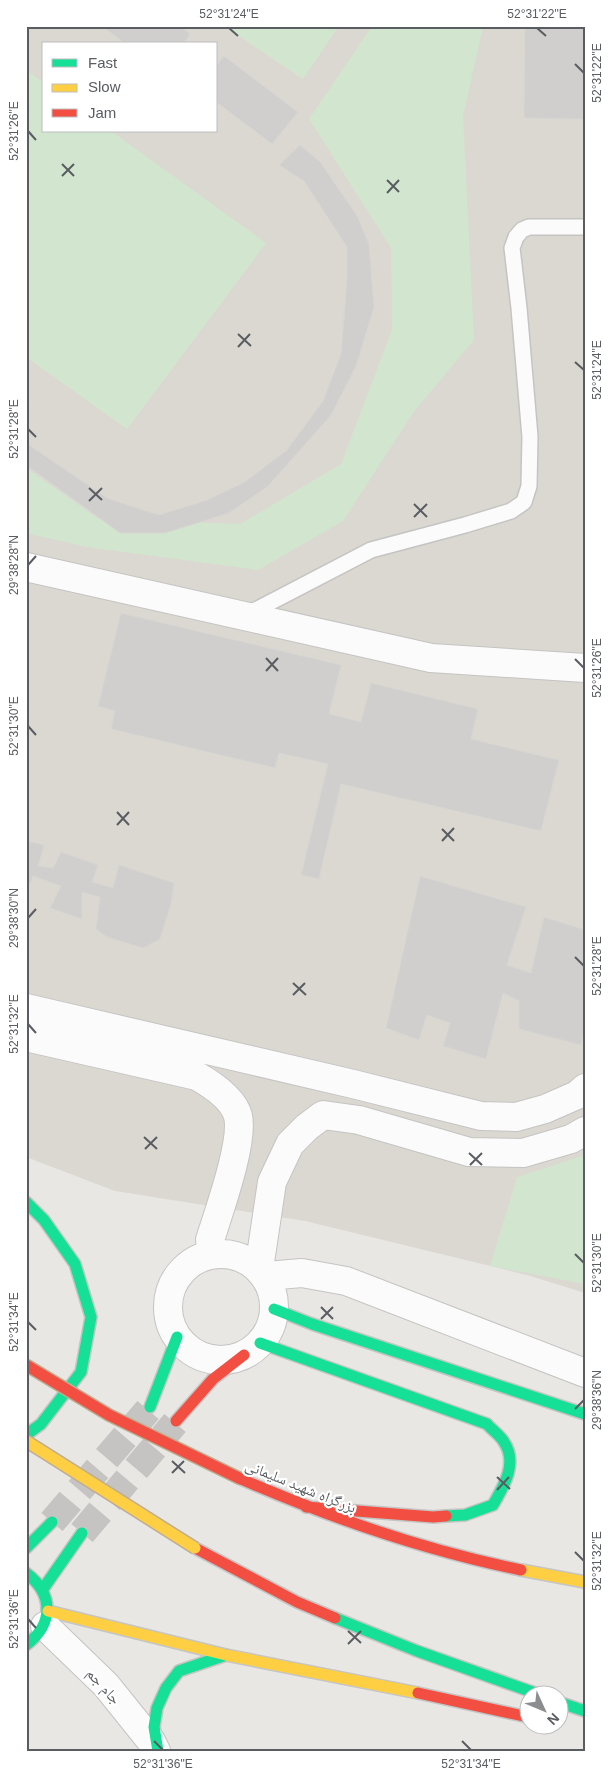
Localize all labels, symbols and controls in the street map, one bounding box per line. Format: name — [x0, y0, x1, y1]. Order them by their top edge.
text: 52°31'24"E — [199, 7, 259, 21]
text: 52°31'22"E — [507, 7, 567, 21]
legend — [42, 42, 218, 132]
text: 52°31'22"E — [590, 43, 604, 103]
text: Fast — [88, 54, 118, 71]
text: Slow — [88, 78, 121, 95]
text: 52°31'26"E — [7, 101, 21, 161]
text: Jam — [88, 104, 116, 121]
text: 52°31'24"E — [590, 340, 604, 400]
text: 52°31'28"E — [7, 399, 21, 459]
text: 29°38'28"N — [7, 535, 21, 595]
text: 52°31'26"E — [590, 638, 604, 698]
text: 52°31'30"E — [7, 696, 21, 756]
text: 29°38'30"N — [7, 888, 21, 948]
text: 52°31'28"E — [590, 936, 604, 996]
text: 52°31'32"E — [7, 994, 21, 1054]
text: 52°31'30"E — [590, 1233, 604, 1293]
text: 52°31'34"E — [7, 1292, 21, 1352]
text: 29°38'36"N — [590, 1370, 604, 1430]
street label: بزرگراه شهید سلیمانی — [242, 1456, 359, 1518]
text: 52°31'32"E — [590, 1531, 604, 1591]
text: 52°31'36"E — [7, 1589, 21, 1649]
street label: جام جم — [82, 1665, 125, 1709]
north arrow — [518, 1684, 568, 1734]
text: N — [544, 1710, 563, 1728]
text: 52°31'36"E — [133, 1757, 193, 1771]
text: 52°31'34"E — [441, 1757, 501, 1771]

